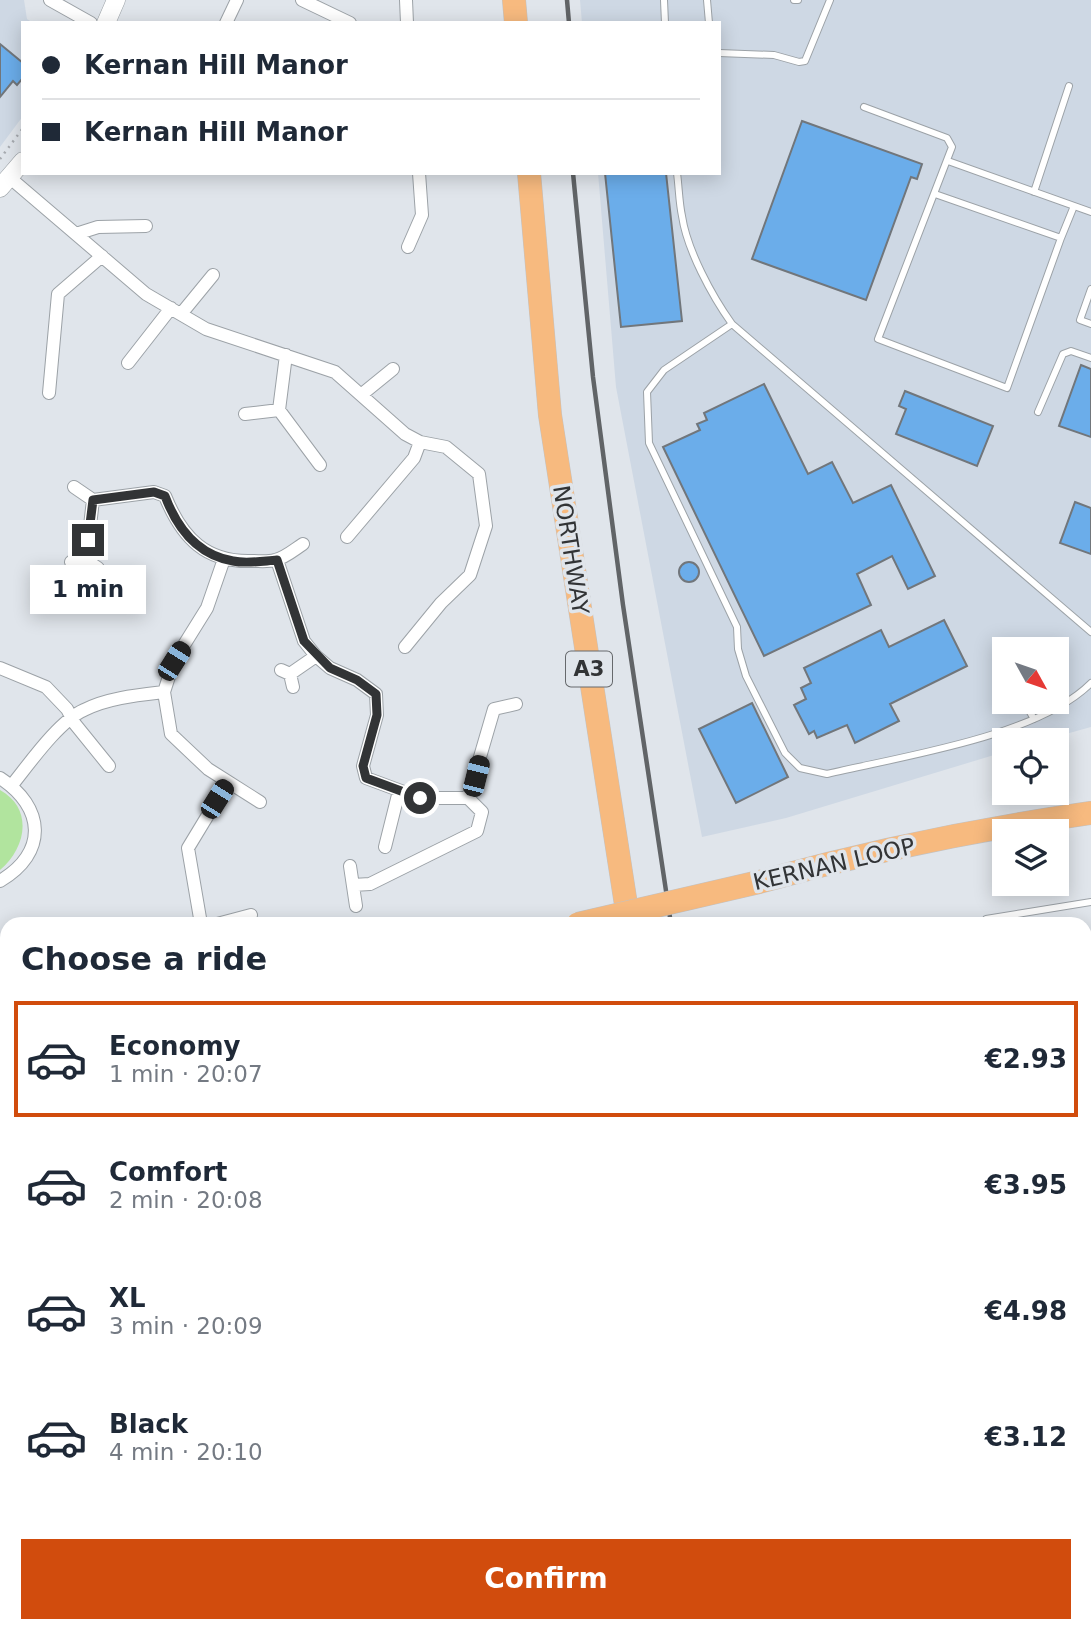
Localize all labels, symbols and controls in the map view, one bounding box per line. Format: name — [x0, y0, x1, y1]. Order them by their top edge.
text: Kernan Hill Manor — [84, 50, 348, 80]
text: Kernan Hill Manor — [84, 117, 348, 147]
street label: NORTHWAY — [548, 484, 594, 617]
route end — [72, 524, 104, 556]
callout: 1 min — [30, 564, 146, 614]
text: 1 min — [52, 576, 124, 602]
north arrow — [992, 637, 1069, 714]
map controls — [992, 637, 1069, 896]
car — [154, 638, 195, 684]
road number: A3 — [566, 652, 612, 686]
button: locate — [992, 728, 1069, 805]
car — [461, 753, 492, 799]
car — [197, 776, 238, 822]
route start — [404, 782, 436, 814]
button: layers — [992, 819, 1069, 896]
street label: KERNAN LOOP — [751, 833, 917, 895]
text: Choose a ride — [21, 940, 267, 978]
icon: car — [25, 1028, 88, 1091]
text: Economy — [109, 1031, 240, 1061]
text: €2.93 — [985, 1044, 1067, 1074]
text: 1 min · 20:07 — [109, 1061, 263, 1087]
icon: car — [25, 1154, 88, 1217]
text: Comfort — [109, 1157, 227, 1187]
text: €3.95 — [985, 1170, 1067, 1200]
text: 2 min · 20:08 — [109, 1187, 263, 1213]
icon: car — [25, 1280, 88, 1343]
text: XL — [109, 1283, 146, 1313]
text: €4.98 — [985, 1296, 1067, 1326]
text: 3 min · 20:09 — [109, 1313, 263, 1339]
icon: car — [25, 1406, 88, 1469]
text: Black — [109, 1409, 188, 1439]
text: €3.12 — [985, 1422, 1067, 1452]
text: 4 min · 20:10 — [109, 1439, 263, 1465]
button: Confirm — [21, 1539, 1071, 1619]

